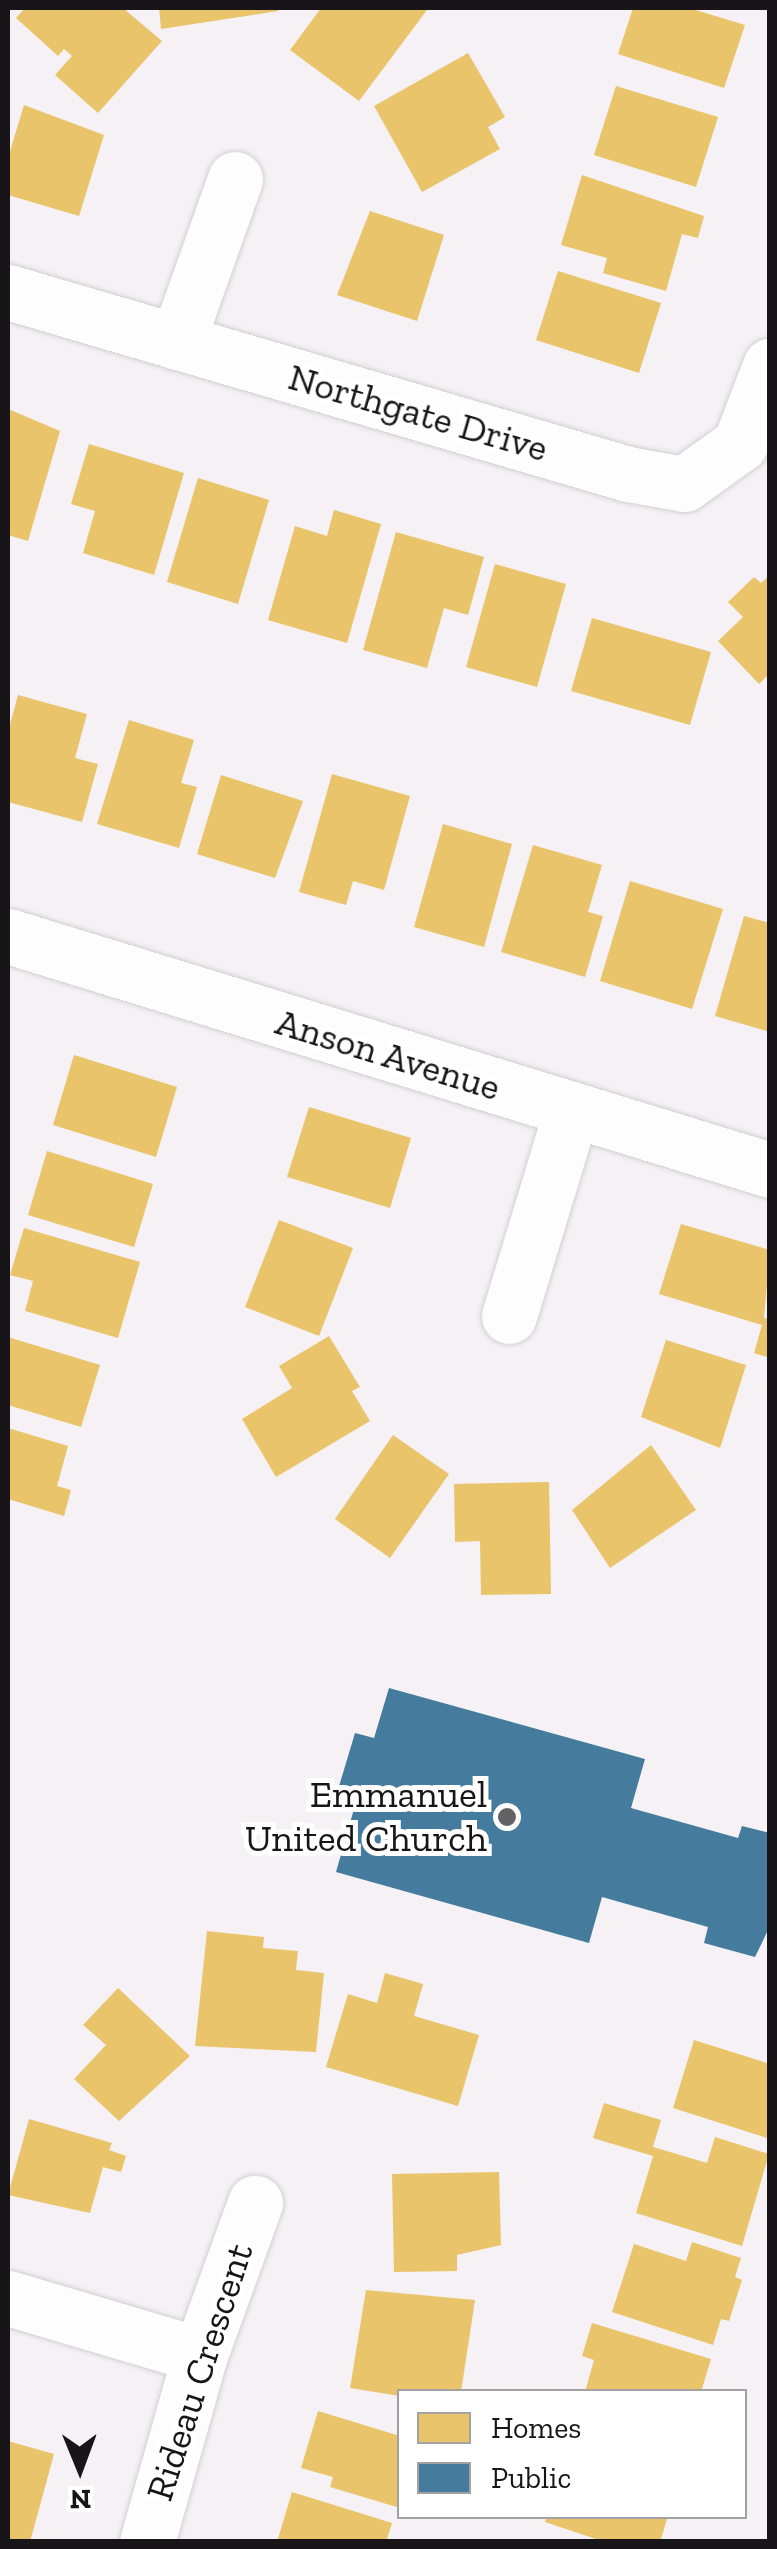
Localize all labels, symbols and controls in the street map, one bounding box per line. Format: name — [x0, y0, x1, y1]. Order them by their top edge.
street label: Northgate Drive — [283, 354, 553, 472]
street label: Anson Avenue — [270, 999, 506, 1111]
place label: Emmanuel United Church — [245, 1772, 487, 1862]
marker: Emmanuel United Church — [496, 1806, 518, 1828]
street label: Rideau Crescent — [137, 2238, 263, 2506]
legend — [397, 2389, 747, 2519]
text: Homes — [491, 2410, 581, 2446]
north arrow — [30, 2419, 130, 2519]
text: Public — [491, 2460, 571, 2496]
text: N — [70, 2483, 91, 2516]

